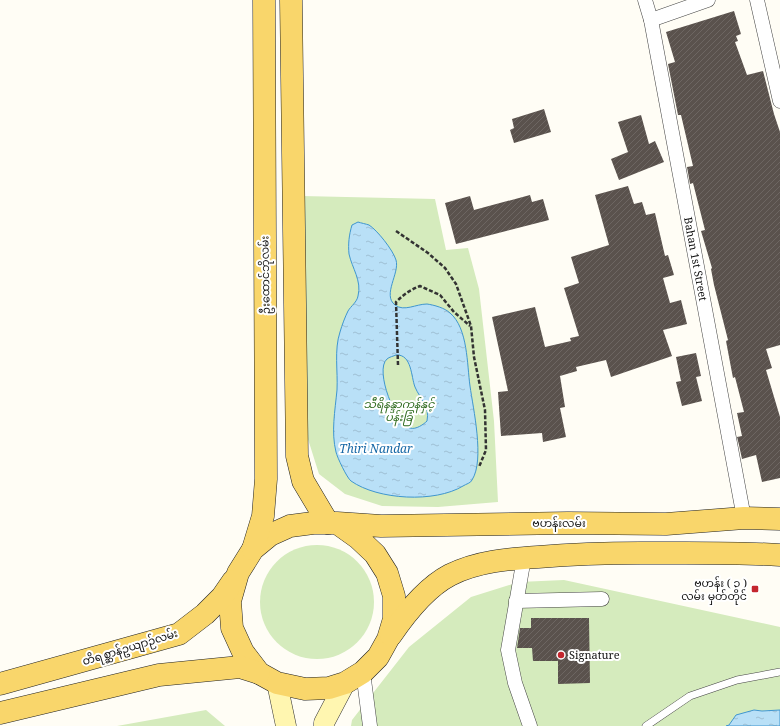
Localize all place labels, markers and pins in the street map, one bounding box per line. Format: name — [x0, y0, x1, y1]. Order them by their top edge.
place label: ဗဟန်း ( ၃ ) လမ်း မှတ်တိုင် — [681, 575, 747, 605]
marker: ဗဟန်း ( ၃ ) လမ်း မှတ်တိုင် — [750, 584, 760, 594]
place label: Signature — [569, 647, 620, 662]
marker: Signature — [556, 650, 566, 660]

